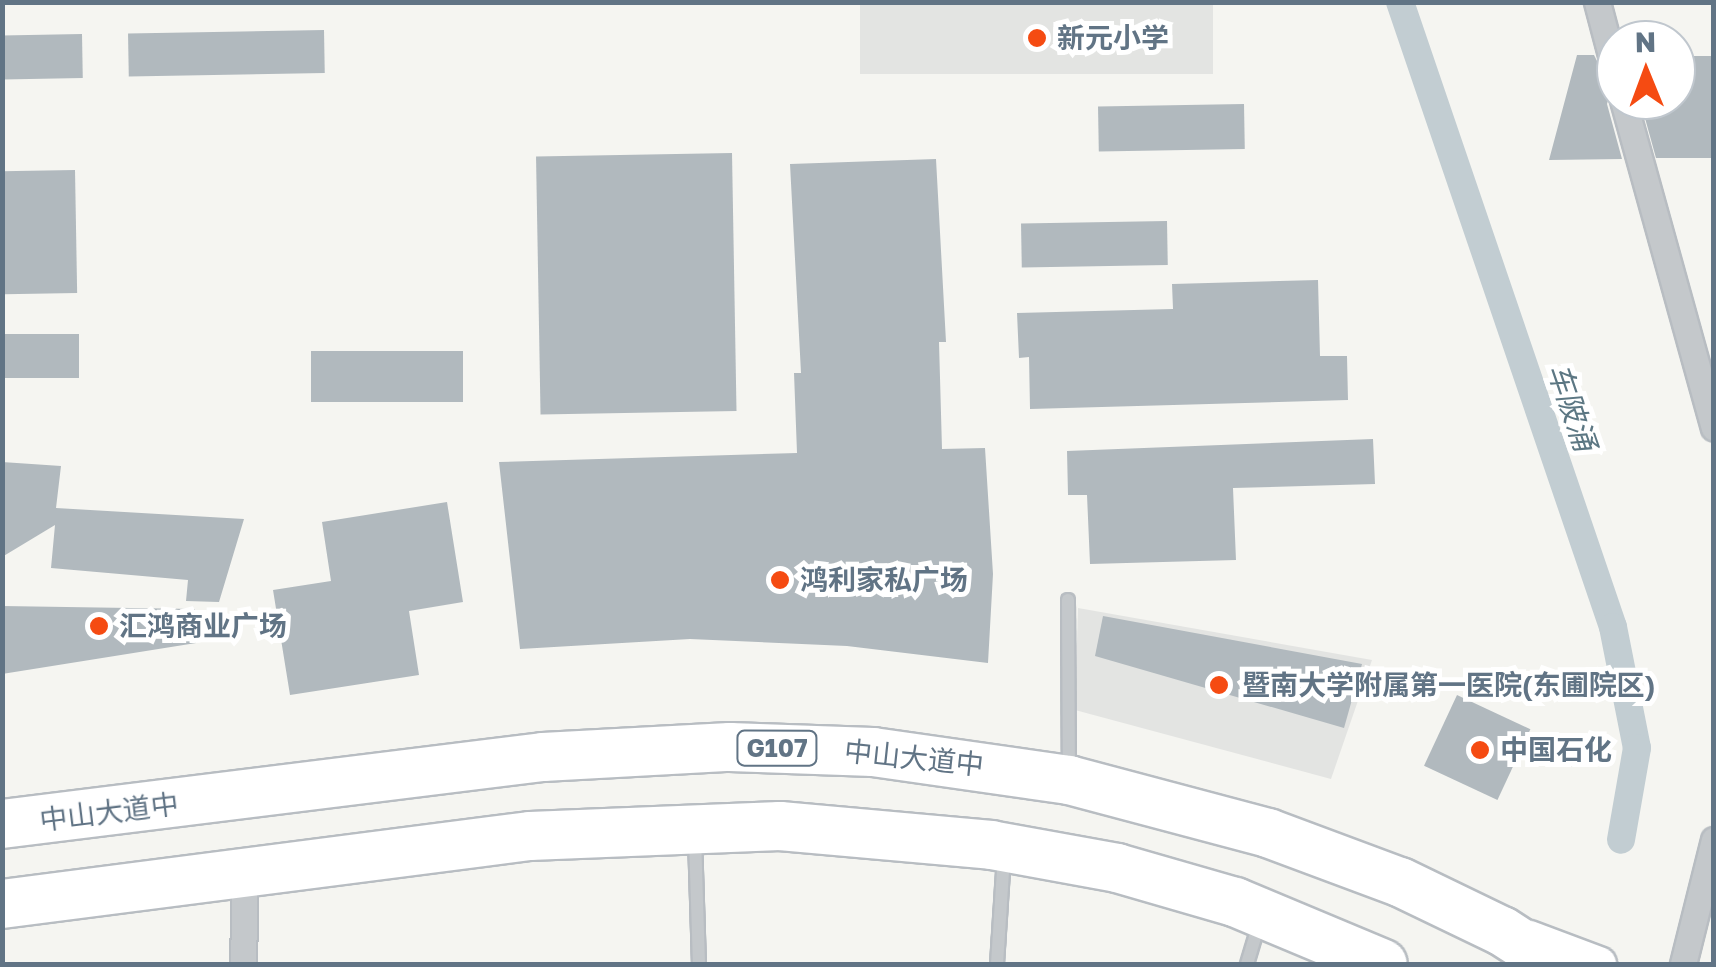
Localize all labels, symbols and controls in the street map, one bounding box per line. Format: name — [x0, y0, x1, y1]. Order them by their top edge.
north arrow — [1596, 20, 1696, 120]
place label: 新元小学 — [1057, 21, 1169, 55]
text: N — [1635, 25, 1656, 58]
marker: 新元小学 — [1026, 27, 1048, 49]
water label: 车陂涌 — [1540, 359, 1604, 455]
place label: 鸿利家私广场 — [800, 563, 968, 597]
marker: 鸿利家私广场 — [769, 569, 791, 591]
place label: 汇鸿商业广场 — [119, 609, 287, 643]
marker: 汇鸿商业广场 — [88, 615, 110, 637]
place label: 暨南大学附属第一医院(东圃院区) — [1242, 668, 1655, 702]
marker: 暨南大学附属第一医院(东圃院区) — [1206, 672, 1232, 698]
road number: G107 — [734, 728, 820, 768]
place label: 中国石化 — [1500, 733, 1612, 767]
street label: 中山大道中 — [843, 734, 985, 782]
marker: 中国石化 — [1469, 739, 1491, 761]
street label: 中山大道中 — [37, 787, 181, 837]

